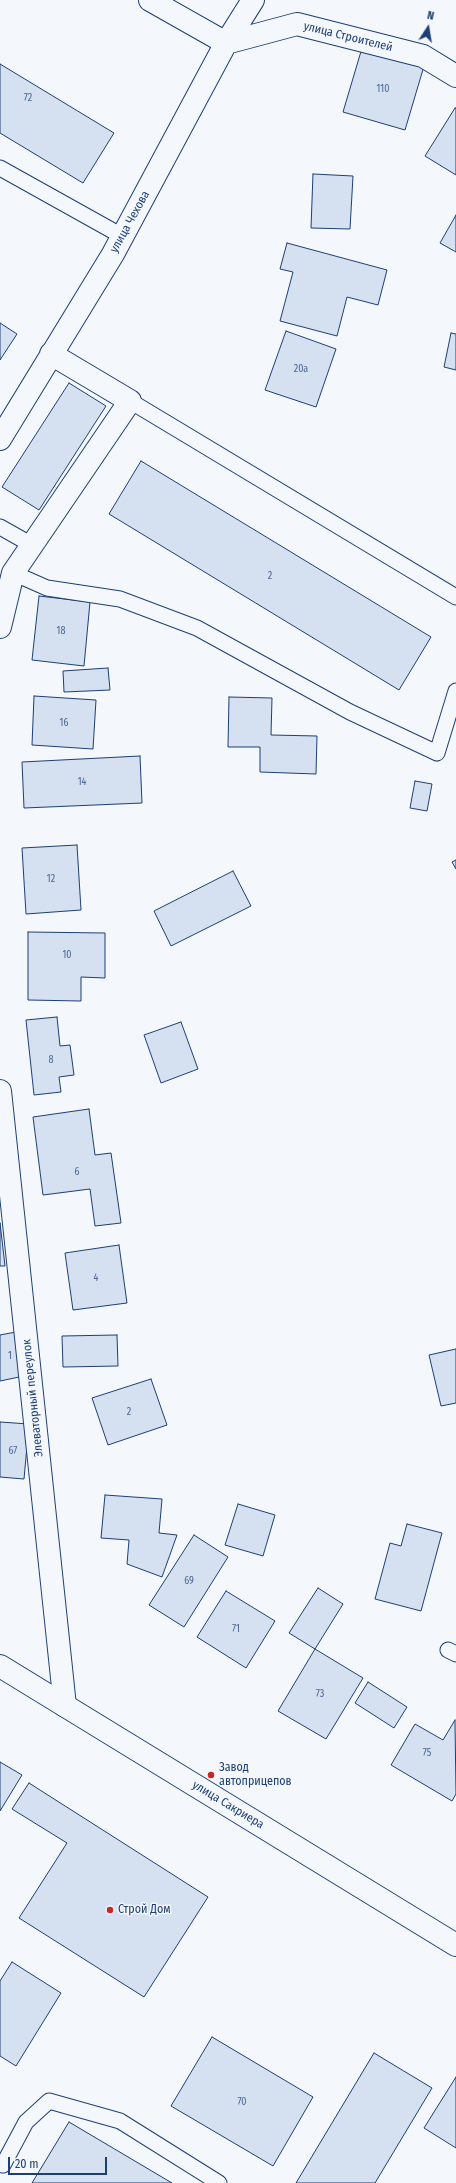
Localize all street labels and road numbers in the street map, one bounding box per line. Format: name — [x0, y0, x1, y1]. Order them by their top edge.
street label: улица Строителей — [302, 19, 394, 55]
street label: улица Чехова — [107, 189, 153, 255]
street label: Элеваторный переулок — [20, 1339, 46, 1457]
street label: улица Сакриера — [189, 1778, 267, 1832]

